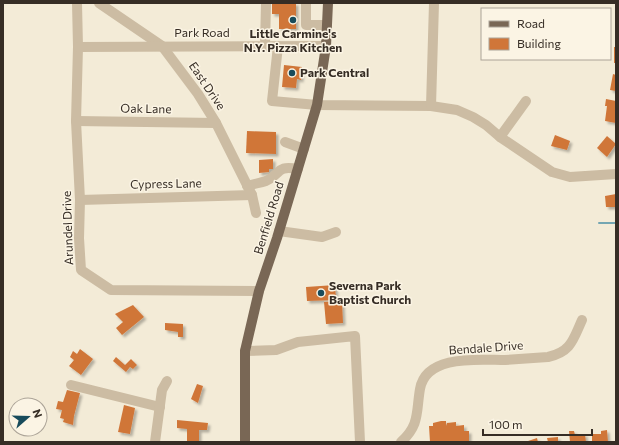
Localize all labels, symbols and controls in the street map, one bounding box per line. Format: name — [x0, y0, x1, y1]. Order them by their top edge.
legend — [481, 8, 611, 60]
marker: Little Carmine's N.Y. Pizza Kitchen — [288, 15, 298, 25]
text: Road — [517, 16, 545, 30]
street label: Park Road — [174, 25, 230, 39]
place label: Little Carmine's N.Y. Pizza Kitchen — [244, 26, 342, 54]
text: Building — [517, 36, 561, 50]
street label: East Drive — [187, 59, 229, 112]
place label: Park Central — [300, 65, 369, 79]
marker: Park Central — [287, 68, 297, 78]
street label: Oak Lane — [120, 101, 172, 115]
street label: Cypress Lane — [130, 175, 202, 191]
street label: Benfield Road — [250, 180, 286, 256]
street label: Arundel Drive — [59, 191, 75, 265]
place label: Severna Park Baptist Church — [329, 278, 411, 306]
marker: Severna Park Baptist Church — [316, 288, 326, 298]
street label: Bendale Drive — [448, 337, 524, 357]
north arrow — [8, 397, 48, 437]
text: N — [30, 407, 45, 420]
scale bar — [483, 411, 592, 437]
text: 100 m — [489, 417, 523, 431]

